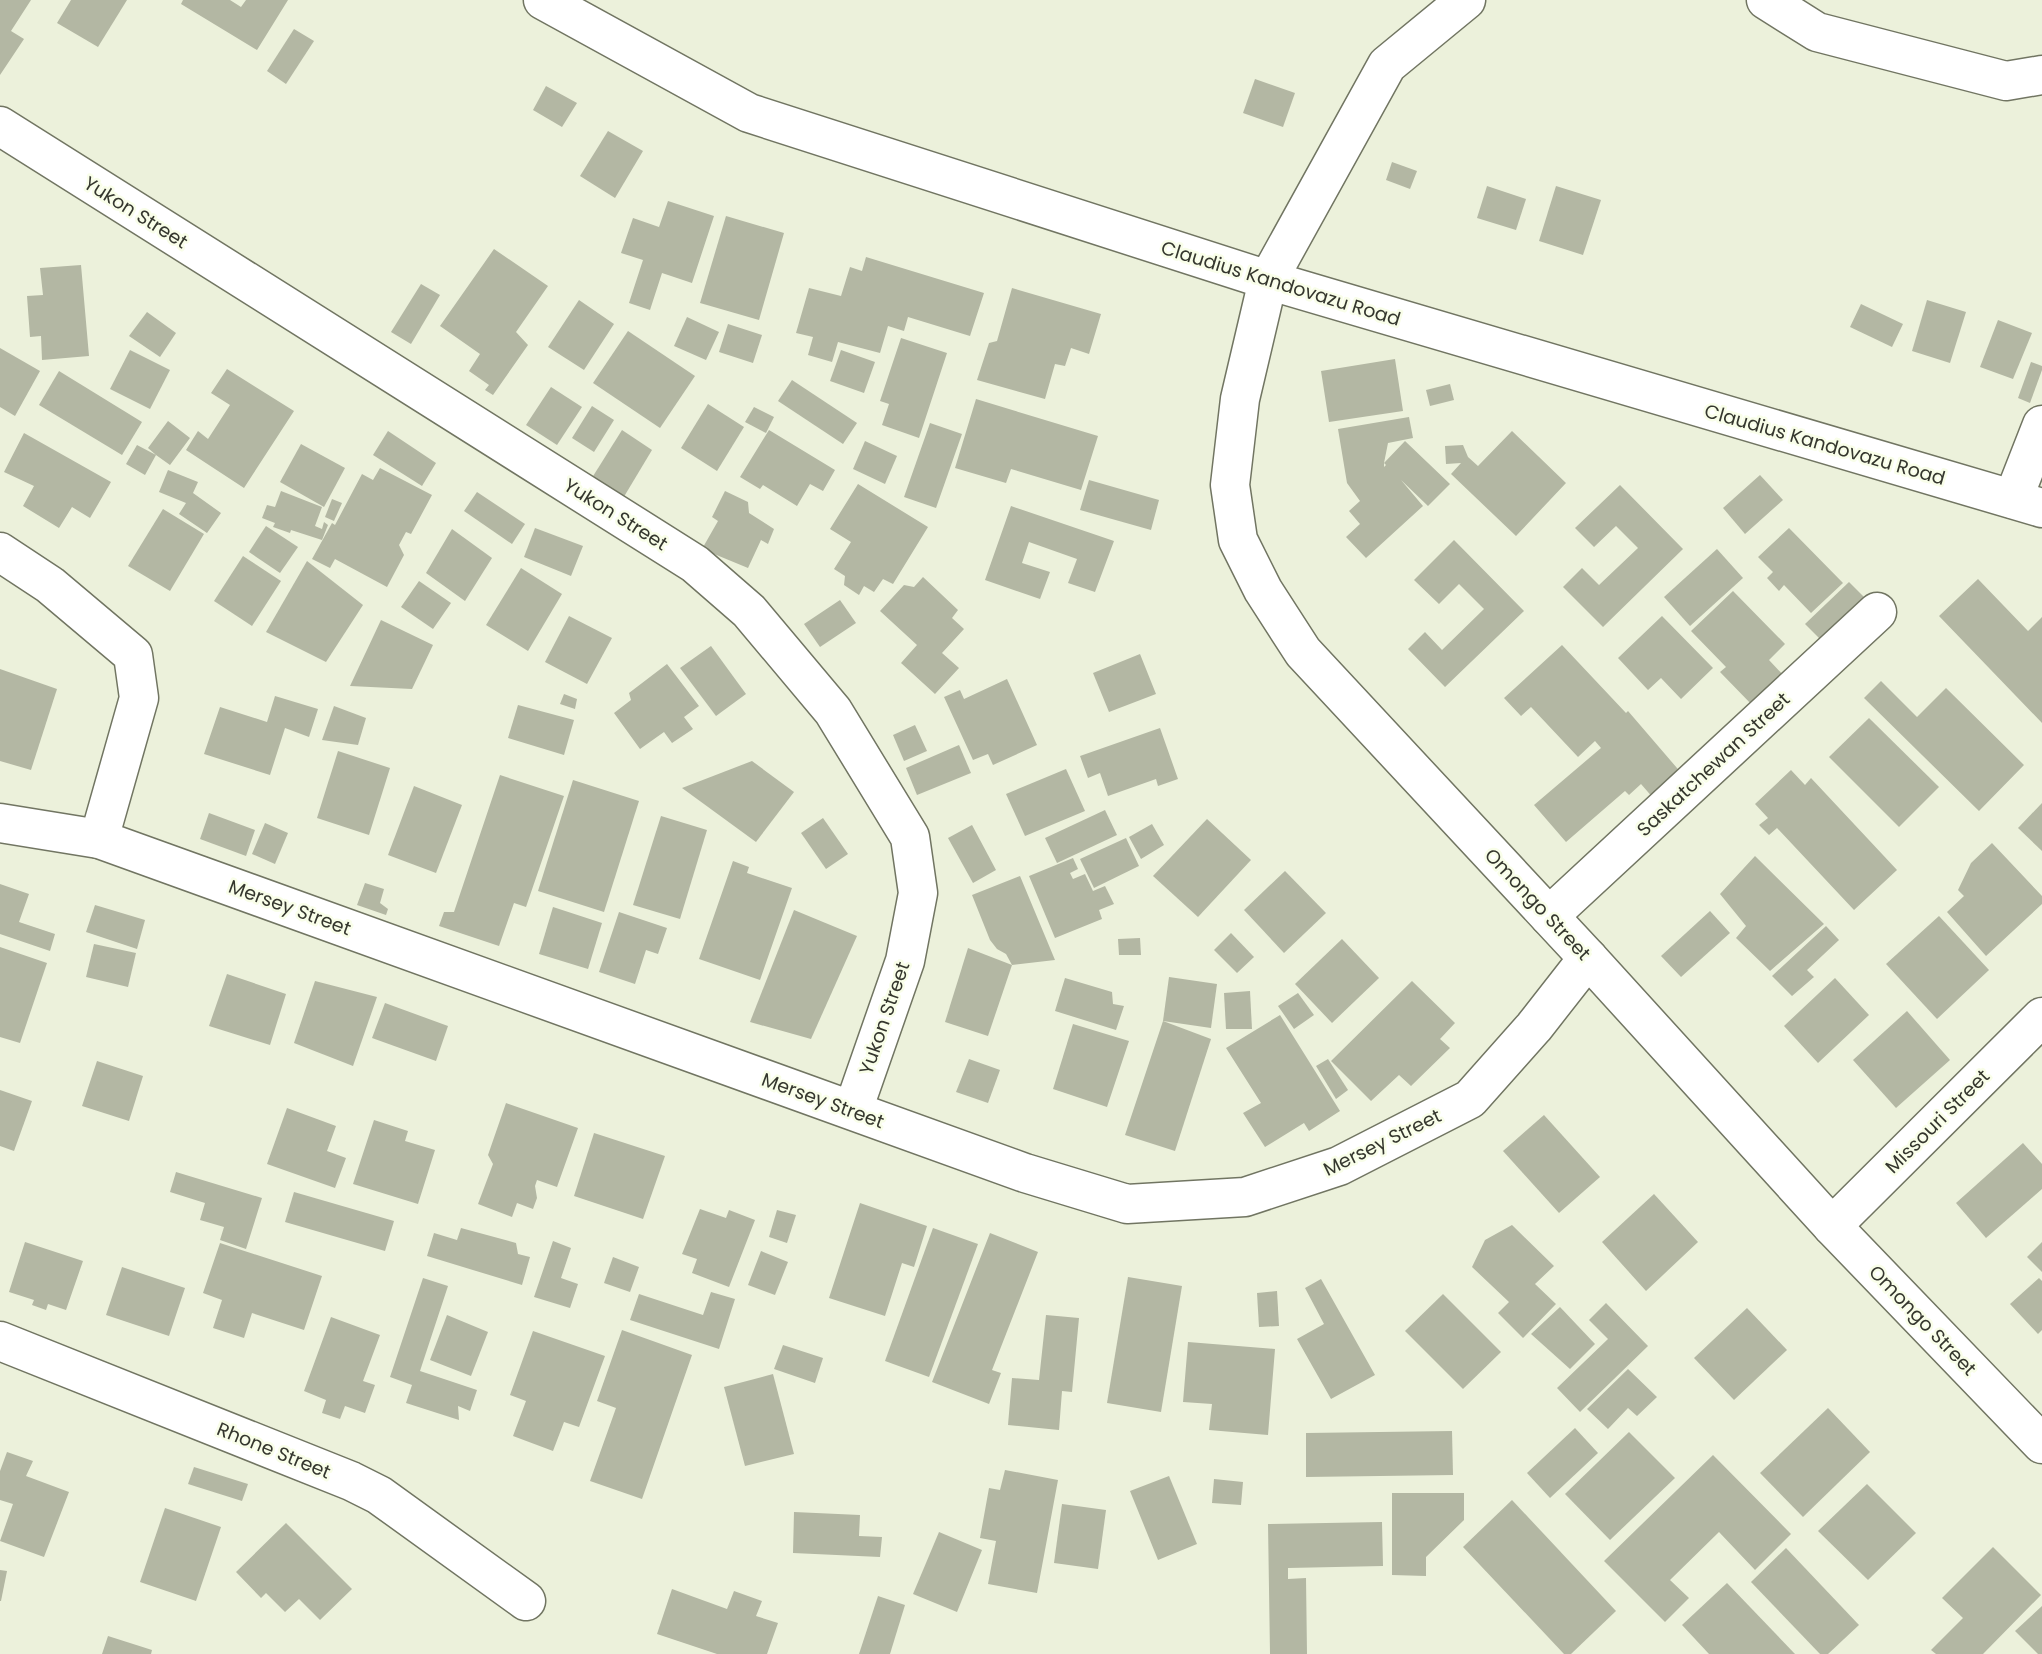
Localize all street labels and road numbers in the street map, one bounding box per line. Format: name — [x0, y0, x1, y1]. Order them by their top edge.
street label: Yukon Street — [79, 170, 193, 255]
street label: Claudius Kandovazu Road — [1158, 234, 1404, 333]
street label: Claudius Kandovazu Road — [1701, 397, 1948, 492]
street label: Yukon Street — [559, 472, 673, 557]
street label: Saskatchewan Street — [1631, 686, 1796, 843]
street label: Omongo Street — [1478, 842, 1597, 966]
street label: Mersey Street — [225, 873, 355, 942]
street label: Yukon Street — [852, 958, 916, 1078]
street label: Missouri Street — [1879, 1063, 1996, 1180]
street label: Mersey Street — [758, 1066, 888, 1135]
street label: Mersey Street — [1319, 1102, 1446, 1183]
street label: Omongo Street — [1863, 1259, 1983, 1382]
street label: Rhone Street — [213, 1415, 335, 1486]

